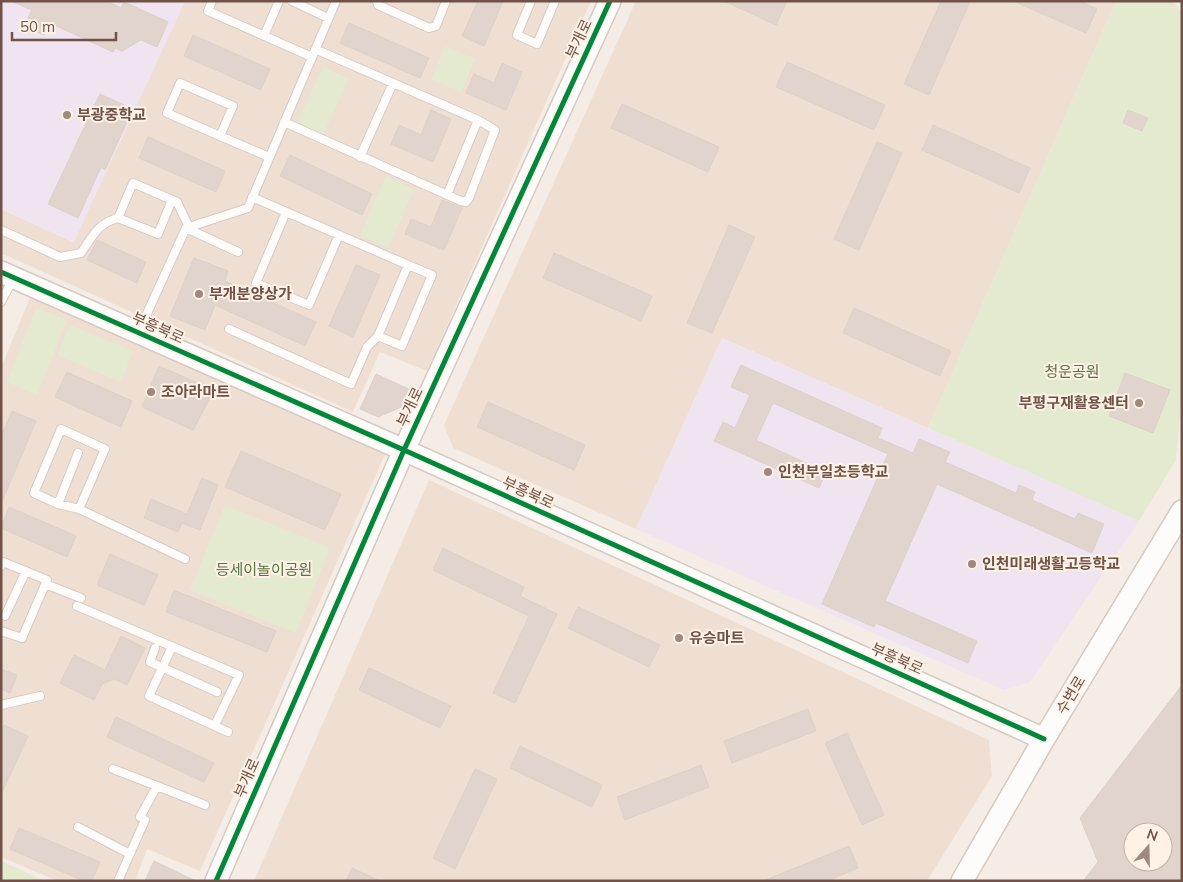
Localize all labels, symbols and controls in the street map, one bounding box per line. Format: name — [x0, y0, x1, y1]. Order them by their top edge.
scale bar — [12, 10, 116, 42]
street label: 부개로 — [561, 16, 596, 62]
text: 50 m — [20, 17, 55, 36]
place label: 부광중학교 — [77, 105, 146, 124]
marker: 부광중학교 — [61, 109, 73, 121]
place label: 부개분양상가 — [209, 284, 292, 303]
marker: 부개분양상가 — [193, 288, 205, 300]
street label: 부흥북로 — [129, 308, 187, 347]
park label: 청운공원 — [1044, 362, 1100, 381]
place label: 조아라마트 — [161, 382, 230, 401]
street label: 부개로 — [392, 384, 427, 430]
marker: 조아라마트 — [145, 386, 157, 398]
place label: 부평구재활용센터 — [1019, 393, 1129, 412]
marker: 부평구재활용센터 — [1133, 397, 1145, 409]
place label: 인천부일초등학교 — [778, 462, 889, 481]
marker: 인천부일초등학교 — [762, 466, 774, 478]
street label: 부흥북로 — [499, 472, 557, 513]
place label: 인천미래생활고등학교 — [982, 554, 1120, 573]
marker: 인천미래생활고등학교 — [966, 558, 978, 570]
park label: 등세이놀이공원 — [216, 560, 312, 579]
place label: 유승마트 — [689, 628, 744, 647]
marker: 유승마트 — [673, 632, 685, 644]
street label: 부흥북로 — [868, 639, 926, 678]
street label: 수변로 — [1052, 672, 1089, 717]
street label: 부개로 — [229, 755, 264, 801]
north arrow — [1123, 822, 1173, 872]
text: N — [1144, 825, 1160, 845]

